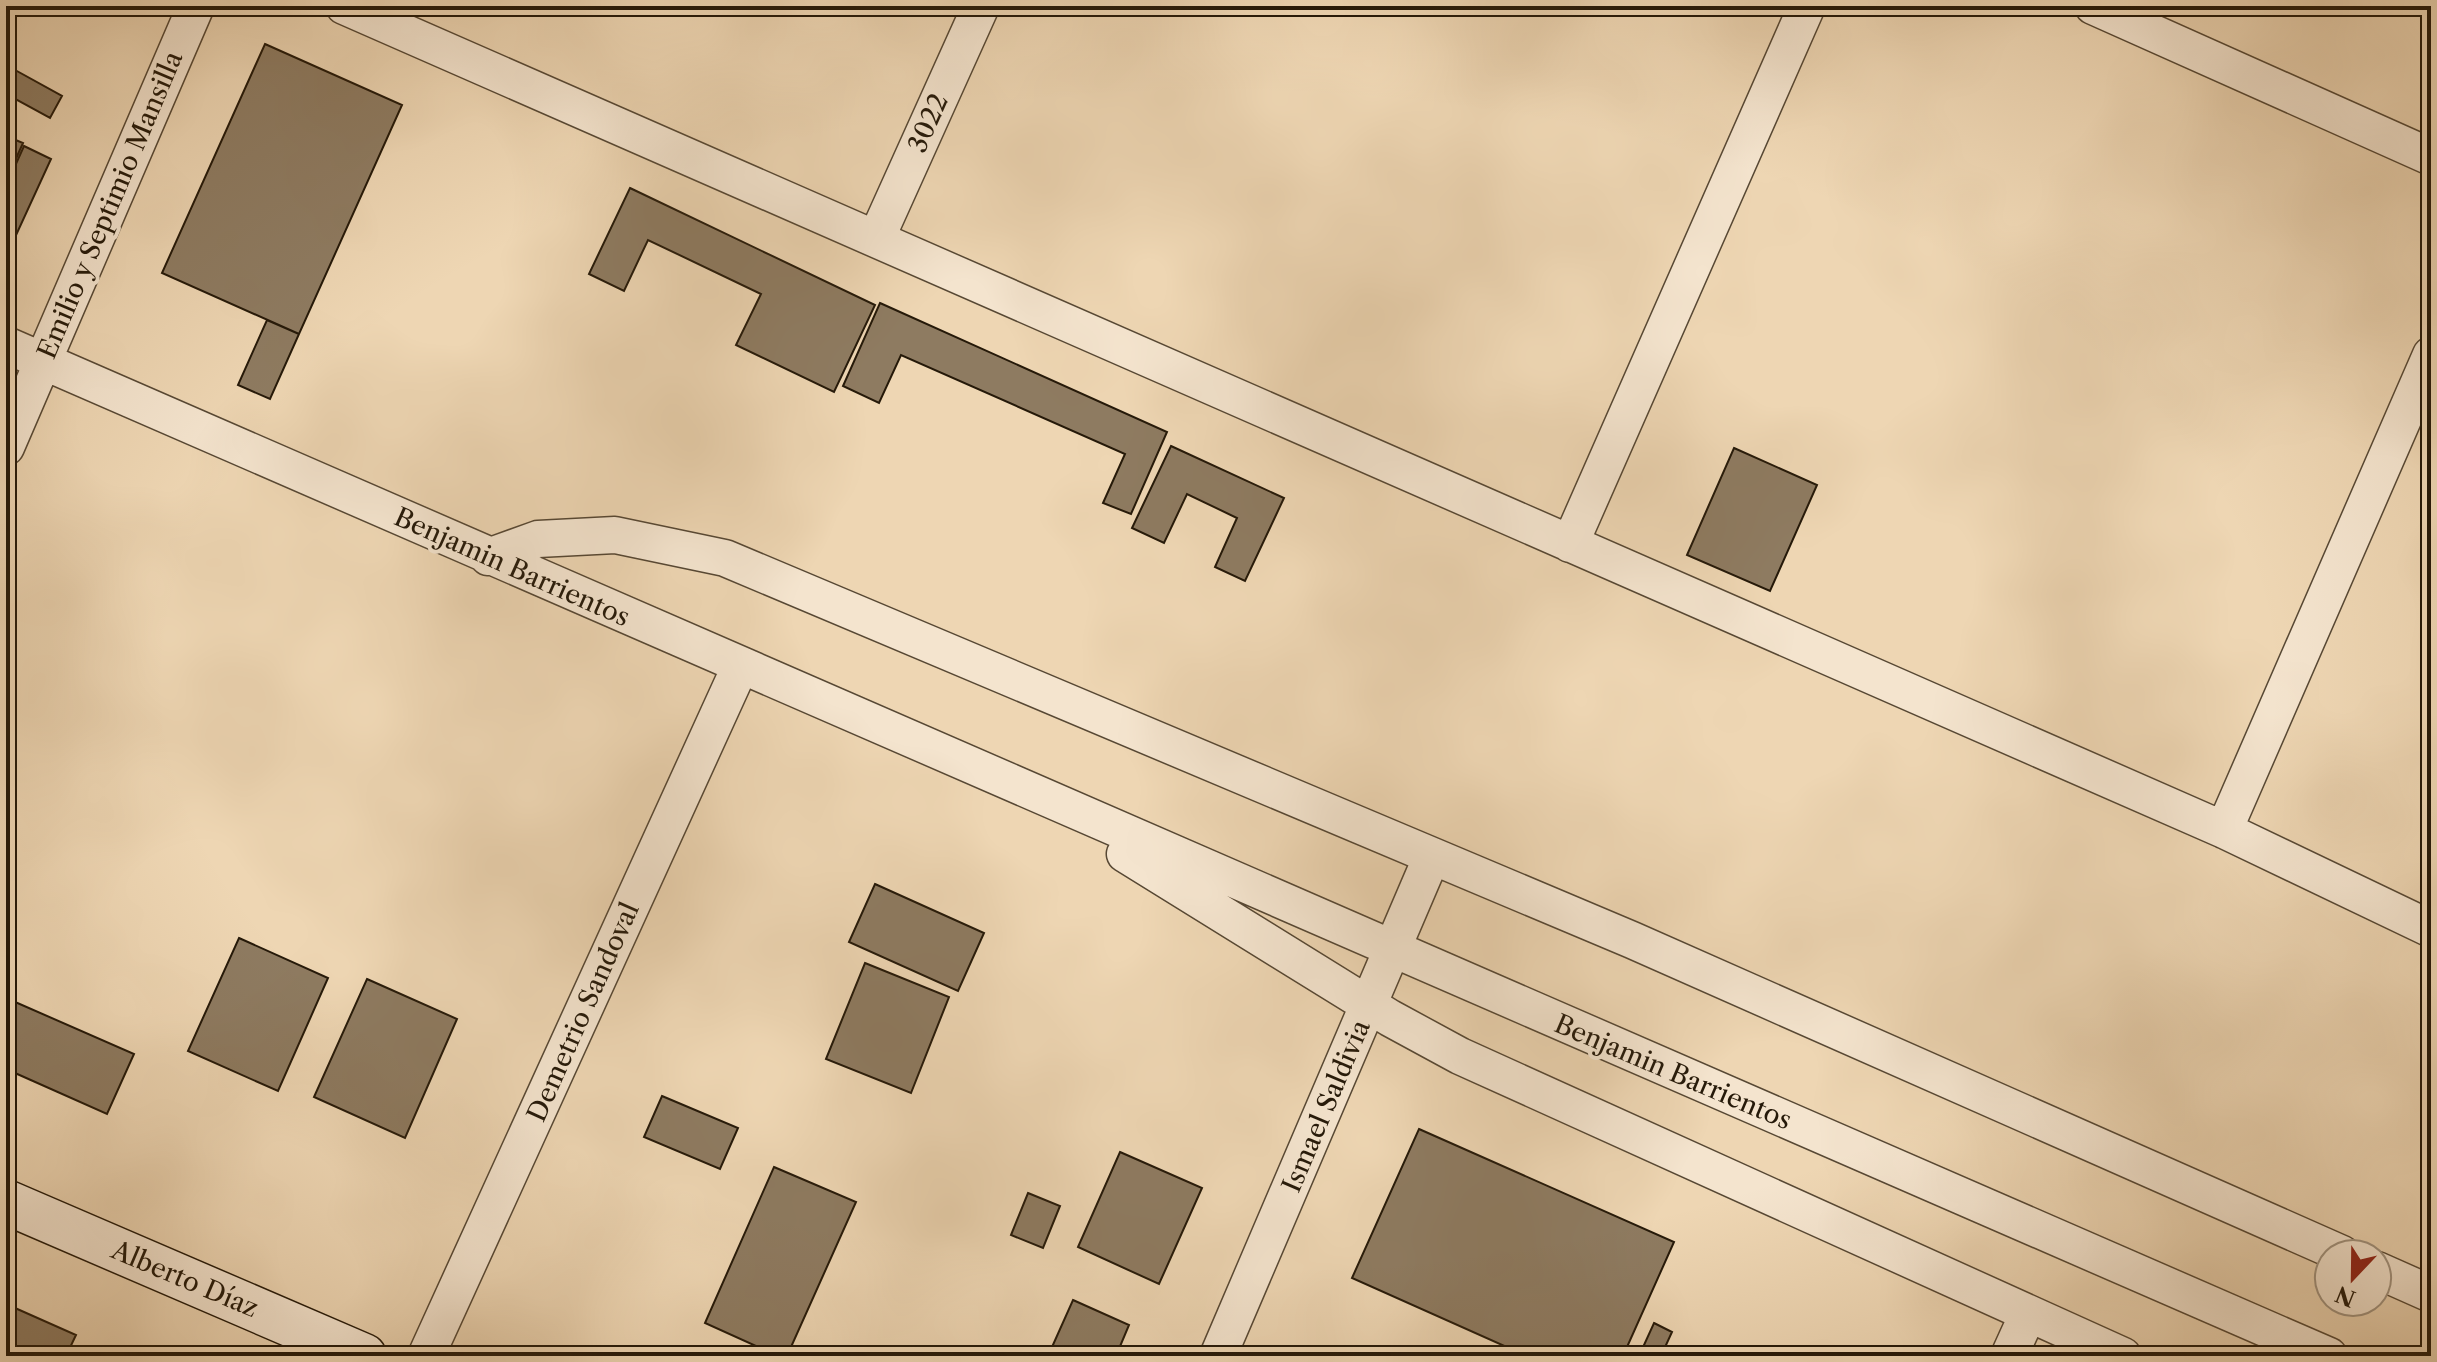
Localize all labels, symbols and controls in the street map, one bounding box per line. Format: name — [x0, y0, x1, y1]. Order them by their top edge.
street label: Emilio y Septimio Mansilla — [31, 46, 190, 364]
street label: 3022 — [901, 89, 955, 157]
street label: Benjamin Barrientos — [389, 501, 635, 633]
street label: Demetrio Sandoval — [520, 897, 646, 1127]
street label: Benjamin Barrientos — [1550, 1008, 1796, 1136]
street label: Ismael Saldivia — [1275, 1015, 1377, 1197]
street label: Alberto Díaz — [106, 1233, 263, 1324]
north arrow — [2313, 1238, 2393, 1318]
text: N — [2332, 1280, 2360, 1312]

